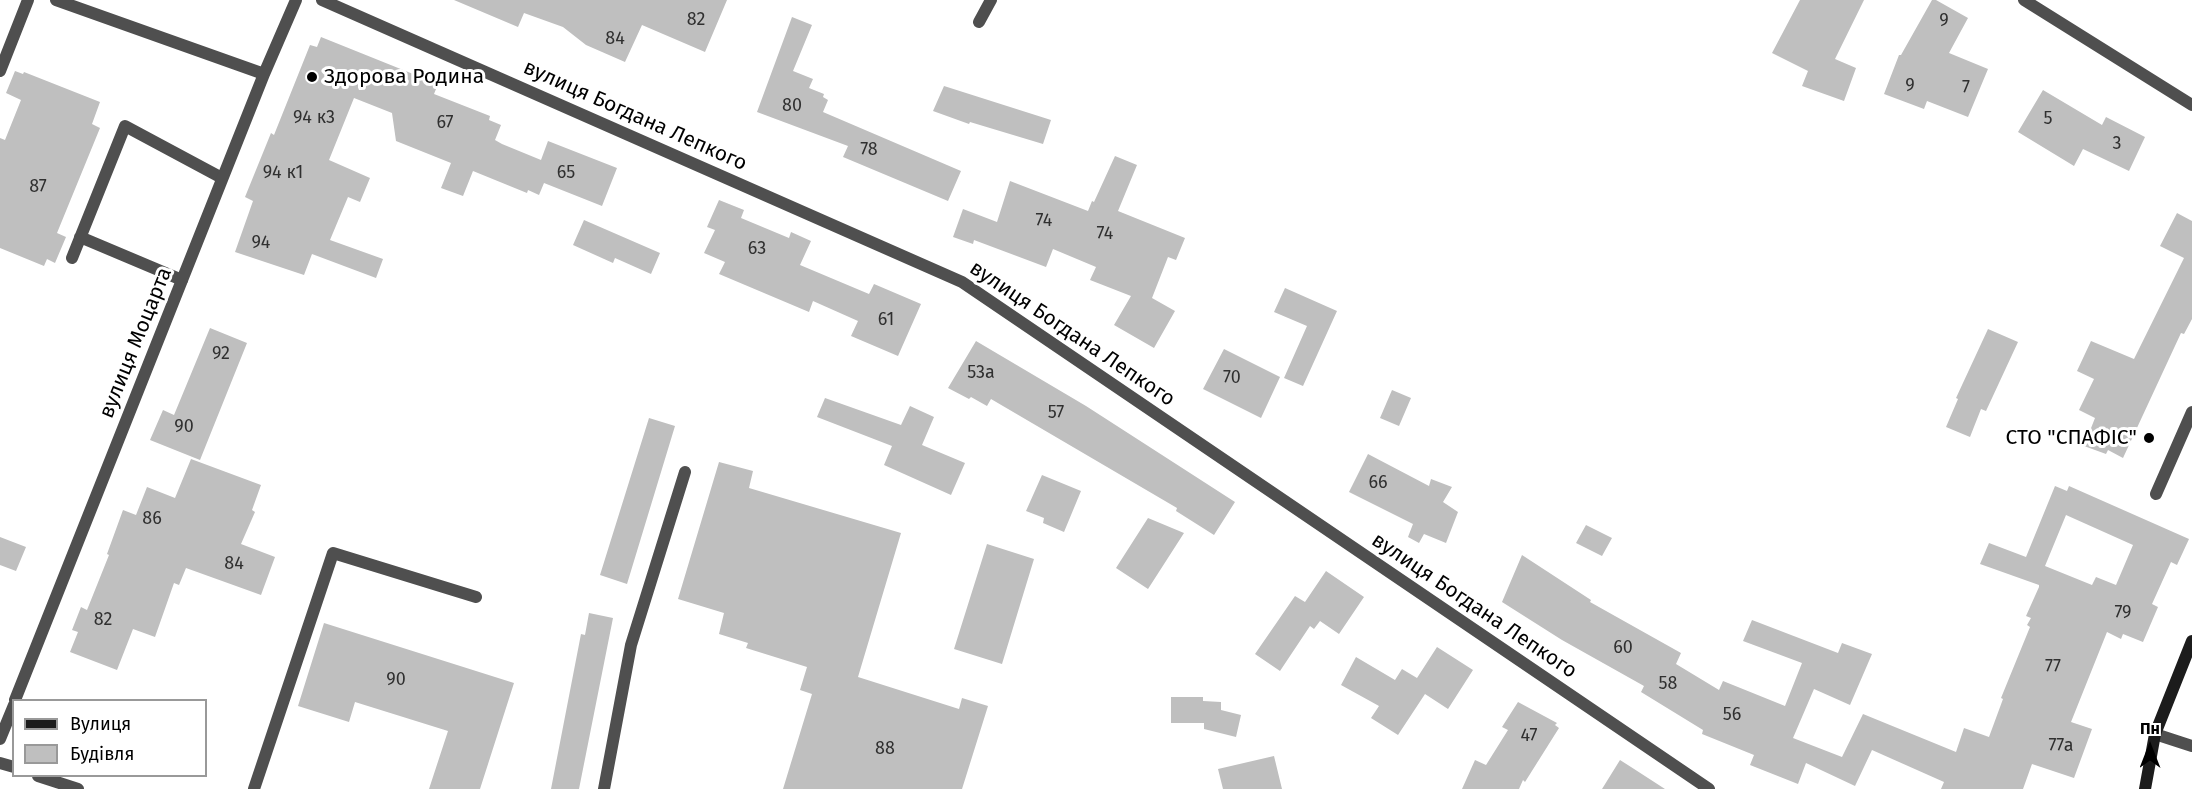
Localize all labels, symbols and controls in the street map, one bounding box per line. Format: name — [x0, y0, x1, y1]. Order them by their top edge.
house number: 82 — [687, 9, 705, 31]
house number: 9 — [1939, 10, 1949, 32]
house number: 84 — [605, 28, 625, 50]
street label: вулиця Богдана Лепкого — [519, 55, 751, 177]
place label: Здорова Родина — [324, 64, 484, 90]
marker: Здорова Родина — [305, 70, 319, 84]
house number: 9 — [1905, 75, 1915, 97]
house number: 7 — [1962, 77, 1970, 99]
house number: 80 — [782, 95, 802, 117]
house number: 94 к3 — [293, 107, 335, 129]
house number: 5 — [2043, 108, 2053, 130]
house number: 67 — [436, 112, 454, 134]
house number: 3 — [2113, 133, 2121, 155]
house number: 78 — [860, 139, 878, 161]
house number: 94 к1 — [263, 162, 303, 184]
house number: 65 — [557, 162, 575, 184]
house number: 87 — [29, 176, 47, 198]
house number: 74 — [1036, 210, 1052, 232]
house number: 74 — [1097, 223, 1113, 245]
house number: 94 — [252, 232, 270, 254]
house number: 63 — [748, 238, 766, 260]
street label: вулиця Богдана Лепкого — [965, 256, 1179, 412]
street label: вулиця Моцарта — [94, 264, 178, 422]
house number: 61 — [878, 309, 894, 331]
house number: 92 — [212, 343, 230, 365]
house number: 53а — [967, 362, 995, 384]
house number: 70 — [1223, 367, 1241, 389]
house number: 57 — [1048, 402, 1064, 424]
house number: 90 — [174, 416, 194, 438]
place label: СТО "СПАФІС" — [2006, 425, 2137, 451]
marker: СТО "СПАФІС" — [2142, 431, 2156, 445]
house number: 66 — [1368, 472, 1388, 494]
house number: 86 — [142, 508, 162, 530]
street label: вулиця Богдана Лепкого — [1367, 528, 1581, 684]
house number: 84 — [224, 553, 244, 575]
house number: 79 — [2114, 602, 2132, 624]
house number: 82 — [94, 609, 112, 631]
house number: 60 — [1613, 637, 1633, 659]
house number: 77 — [2045, 656, 2061, 678]
house number: 90 — [386, 669, 406, 691]
house number: 58 — [1659, 673, 1677, 695]
legend — [12, 699, 207, 777]
house number: 56 — [1723, 704, 1741, 726]
text: Вулиця — [70, 713, 131, 735]
north arrow — [2120, 717, 2180, 777]
text: Пн — [2140, 719, 2160, 738]
house number: 47 — [1520, 725, 1538, 747]
house number: 77а — [2048, 735, 2074, 757]
house number: 88 — [875, 738, 895, 760]
text: Будівля — [70, 743, 134, 765]

